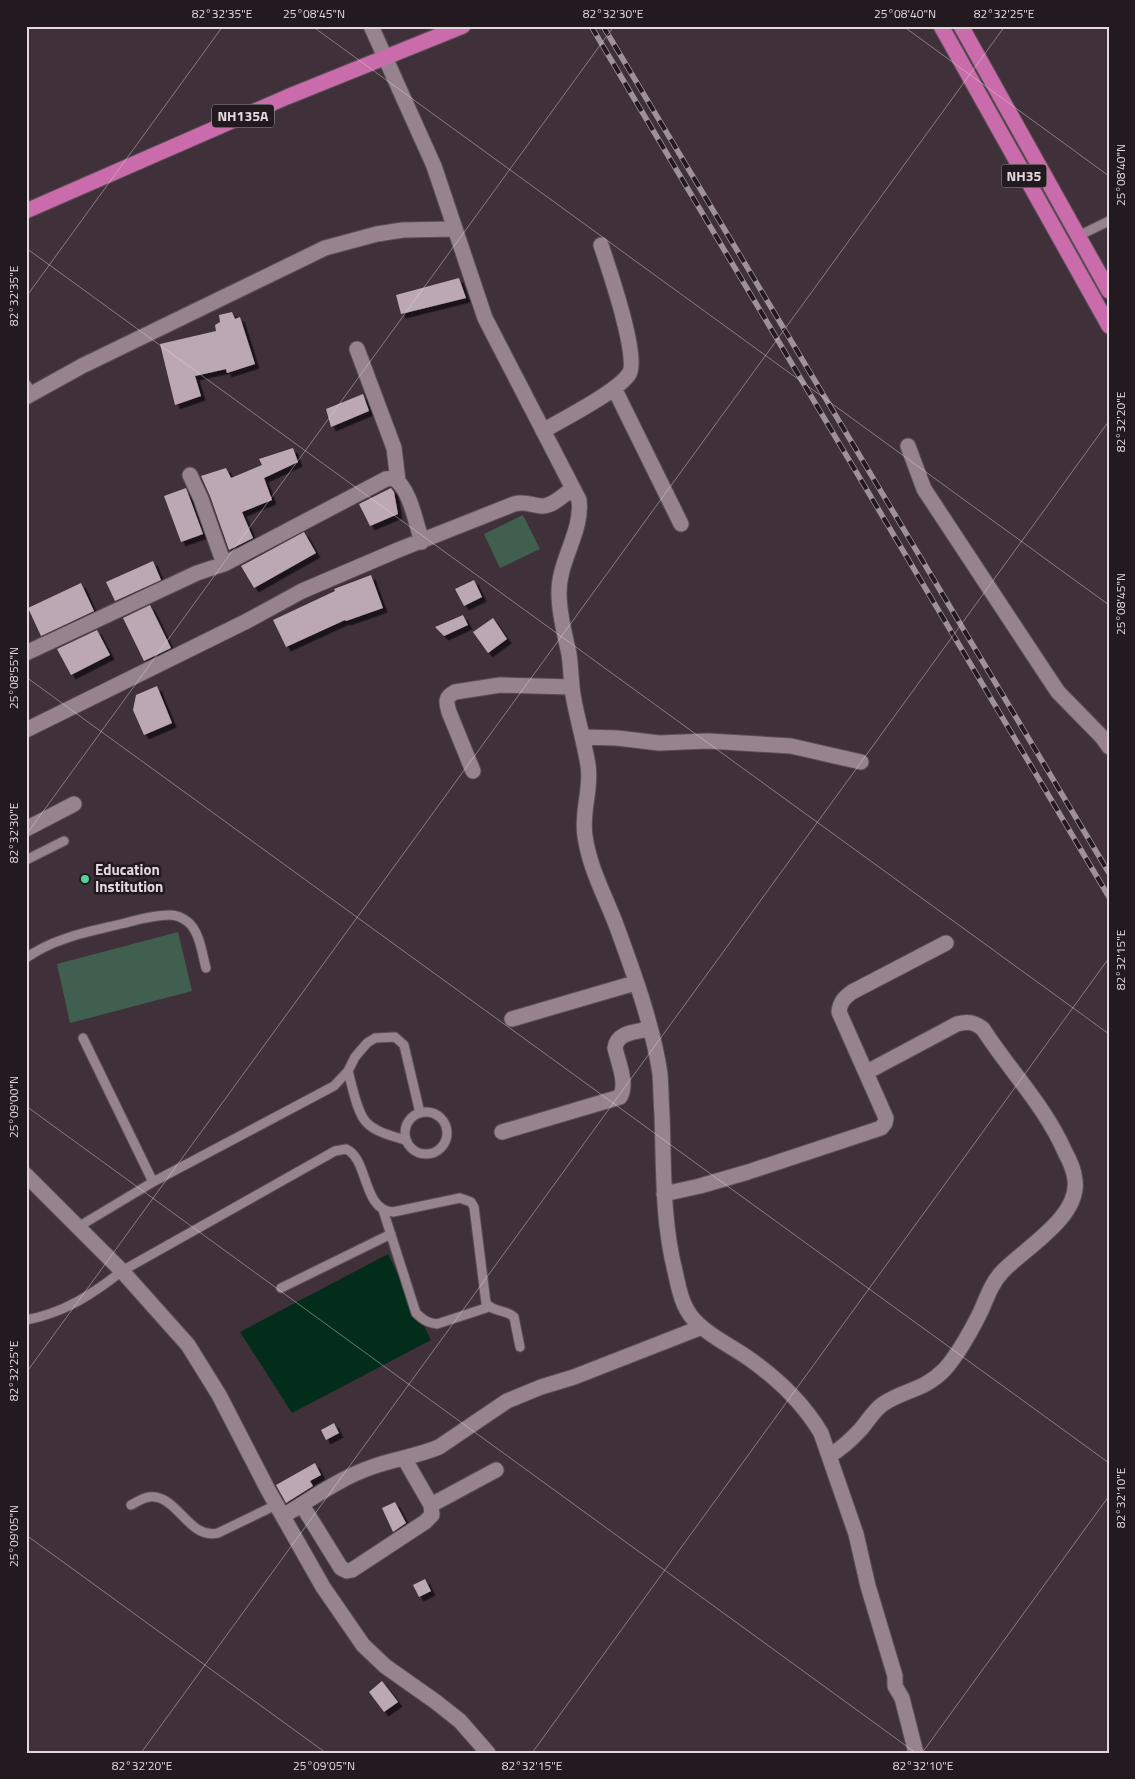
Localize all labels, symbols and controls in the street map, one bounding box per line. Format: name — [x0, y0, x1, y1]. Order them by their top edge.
text: 82°32'35"E — [192, 4, 253, 23]
text: 25°08'45"N — [283, 4, 345, 23]
text: 82°32'30"E — [583, 4, 644, 23]
text: 25°08'40"N — [874, 4, 936, 23]
text: 82°32'25"E — [974, 4, 1035, 23]
road number: NH135A — [212, 104, 274, 128]
text: 25°08'40"N — [1111, 144, 1130, 206]
road number: NH35 — [1002, 165, 1046, 188]
text: 82°32'35"E — [4, 265, 23, 326]
text: 82°32'20"E — [1111, 391, 1130, 452]
text: 25°08'45"N — [1111, 573, 1130, 635]
text: 25°08'55"N — [4, 647, 23, 709]
text: 82°32'30"E — [4, 802, 23, 863]
place label: Education Institution — [95, 858, 163, 898]
marker: Education Institution — [79, 873, 91, 885]
text: 82°32'15"E — [1111, 929, 1130, 990]
text: 25°09'00"N — [4, 1076, 23, 1138]
text: 82°32'25"E — [4, 1340, 23, 1401]
text: 82°32'10"E — [1111, 1467, 1130, 1528]
text: 25°09'05"N — [4, 1505, 23, 1567]
text: 82°32'20"E — [112, 1756, 173, 1775]
text: 25°09'05"N — [293, 1756, 355, 1775]
text: 82°32'15"E — [502, 1756, 563, 1775]
text: 82°32'10"E — [893, 1756, 954, 1775]

